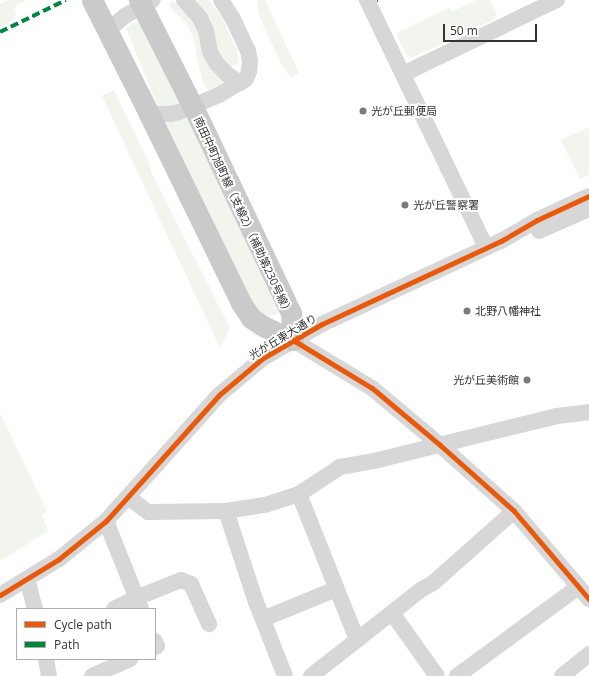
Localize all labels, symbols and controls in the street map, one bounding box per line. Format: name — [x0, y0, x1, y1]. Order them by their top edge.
scale bar — [445, 16, 539, 42]
text: 50 m — [450, 22, 478, 39]
place label: 光が丘郵便局 — [371, 104, 437, 118]
marker: 光が丘郵便局 — [358, 106, 368, 116]
street label: 南田中町旭町線（支線2）（補助第230号線） — [191, 115, 295, 317]
place label: 光が丘警察署 — [413, 198, 479, 212]
marker: 光が丘警察署 — [400, 200, 410, 210]
place label: 北野八幡神社 — [475, 304, 541, 318]
marker: 北野八幡神社 — [462, 306, 472, 316]
street label: 光が丘東大通り — [247, 312, 319, 362]
place label: 光が丘美術館 — [453, 373, 519, 387]
marker: 光が丘美術館 — [522, 375, 532, 385]
legend — [16, 608, 156, 660]
text: Cycle path — [54, 616, 112, 633]
text: Path — [54, 636, 80, 653]

